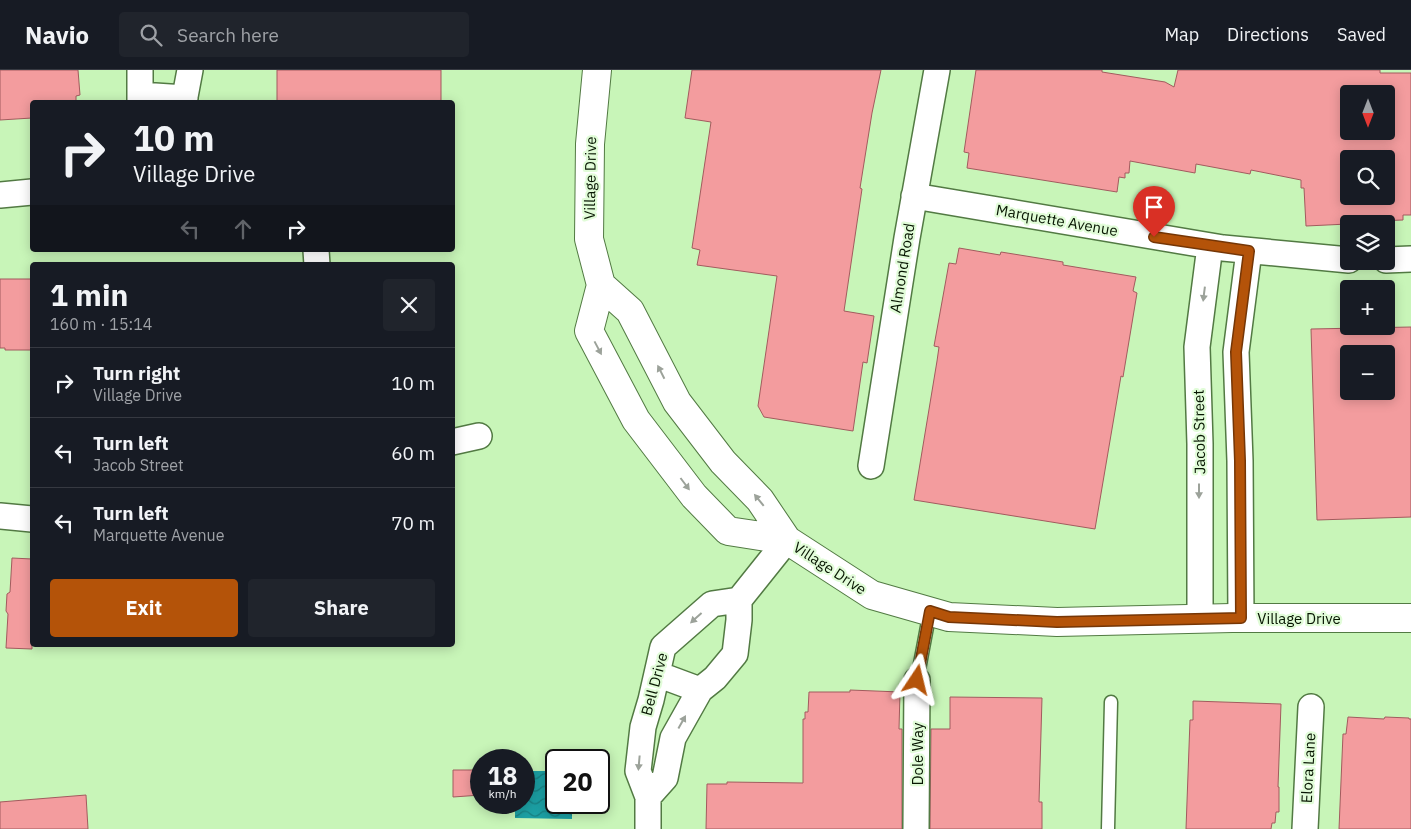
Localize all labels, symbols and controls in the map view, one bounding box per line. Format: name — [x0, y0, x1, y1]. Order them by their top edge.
search box — [119, 12, 469, 57]
text: Navio — [25, 19, 89, 51]
icon: search — [137, 21, 165, 49]
text: Search here — [177, 23, 279, 47]
text: Map — [1164, 23, 1199, 46]
text: Directions — [1227, 23, 1309, 46]
text: Saved — [1337, 23, 1386, 46]
north arrow — [1340, 85, 1395, 140]
map controls — [1340, 85, 1395, 400]
text: 10 m — [133, 115, 215, 161]
icon: right — [50, 120, 115, 185]
street label: Village Drive — [580, 136, 600, 220]
button: search — [1340, 150, 1395, 205]
text: Village Drive — [133, 159, 255, 188]
pin — [1133, 186, 1175, 237]
icon: arrive — [1140, 193, 1168, 221]
street label: Marquette Avenue — [995, 200, 1119, 240]
icon: left — [176, 215, 204, 243]
icon: ahead — [229, 215, 257, 243]
icon: right — [282, 215, 310, 243]
button: layers — [1340, 215, 1395, 270]
street label: Almond Road — [886, 222, 918, 314]
text: 1 min — [50, 275, 128, 314]
button: close — [383, 279, 435, 331]
button: + — [1340, 280, 1395, 335]
one-way arrow — [1200, 287, 1208, 303]
text: 160 m · 15:14 — [50, 314, 152, 334]
one-way arrow — [594, 341, 602, 355]
button: − — [1340, 345, 1395, 400]
text: Turn right — [93, 361, 180, 385]
one-way arrow — [657, 364, 665, 379]
icon: right — [50, 369, 78, 397]
text: 10 m — [391, 371, 435, 395]
text: Village Drive — [93, 385, 182, 405]
street label: Jacob Street — [1189, 389, 1209, 475]
text: Turn left — [93, 431, 169, 455]
icon: left — [50, 439, 78, 467]
text: 60 m — [391, 441, 435, 465]
text: Jacob Street — [93, 455, 184, 475]
one-way arrow — [680, 477, 690, 491]
one-way arrow — [1195, 484, 1203, 500]
one-way arrow — [754, 493, 764, 507]
text: Turn left — [93, 501, 169, 525]
icon: left — [50, 509, 78, 537]
text: 70 m — [391, 511, 435, 535]
text: Marquette Avenue — [93, 525, 224, 545]
street label: Village Drive — [790, 537, 870, 599]
button: Exit — [50, 579, 238, 637]
button: Share — [248, 579, 435, 637]
street label: Village Drive — [1257, 609, 1341, 628]
one-way arrow — [690, 612, 702, 624]
street label: Bell Drive — [636, 650, 672, 718]
position arrow — [890, 653, 942, 705]
one-way arrow — [678, 715, 686, 729]
street label: Dole Way — [908, 722, 927, 785]
street label: Elora Lane — [1297, 732, 1319, 804]
speed limit sign: 20 — [545, 749, 610, 814]
one-way arrow — [634, 755, 642, 771]
text: 18 — [487, 759, 518, 792]
text: km/h — [488, 786, 517, 801]

